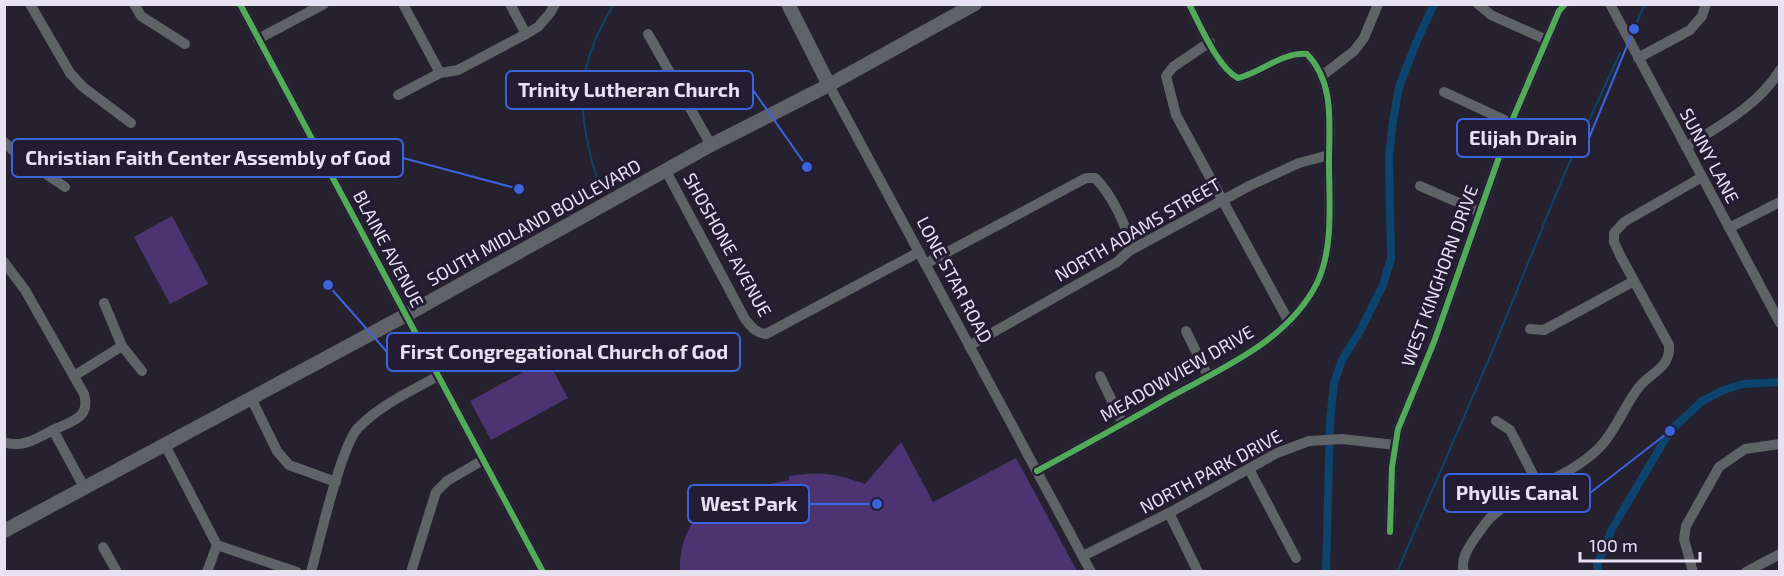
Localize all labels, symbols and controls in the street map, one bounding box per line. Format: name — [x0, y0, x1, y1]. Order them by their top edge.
callout: Trinity Lutheran Church — [506, 71, 753, 109]
text: Trinity Lutheran Church — [518, 77, 740, 102]
street label: SUNNY LANE — [1676, 104, 1744, 207]
callout: Elijah Drain — [1457, 119, 1589, 157]
text: Elijah Drain — [1469, 125, 1577, 149]
callout: Christian Faith Center Assembly of God — [12, 139, 403, 177]
text: Christian Faith Center Assembly of God — [25, 145, 391, 170]
street label: SOUTH MIDLAND BOULEVARD — [423, 154, 644, 290]
street label: SHOSHONE AVENUE — [679, 169, 777, 320]
street label: NORTH ADAMS STREET — [1051, 172, 1225, 286]
street label: WEST KINGHORN DRIVE — [1396, 182, 1482, 369]
street label: BLAINE AVENUE — [349, 186, 429, 311]
street label: LONE STAR ROAD — [912, 213, 997, 346]
street label: MEADOWVIEW DRIVE — [1096, 320, 1257, 426]
callout: First Congregational Church of God — [387, 333, 740, 371]
text: First Congregational Church of God — [400, 339, 728, 363]
street label: NORTH PARK DRIVE — [1136, 424, 1285, 518]
callout: Phyllis Canal — [1444, 474, 1590, 512]
text: Phyllis Canal — [1456, 480, 1579, 505]
callout: West Park — [688, 485, 809, 523]
text: West Park — [701, 491, 798, 515]
scale bar — [1580, 525, 1700, 563]
text: 100 m — [1589, 534, 1638, 556]

